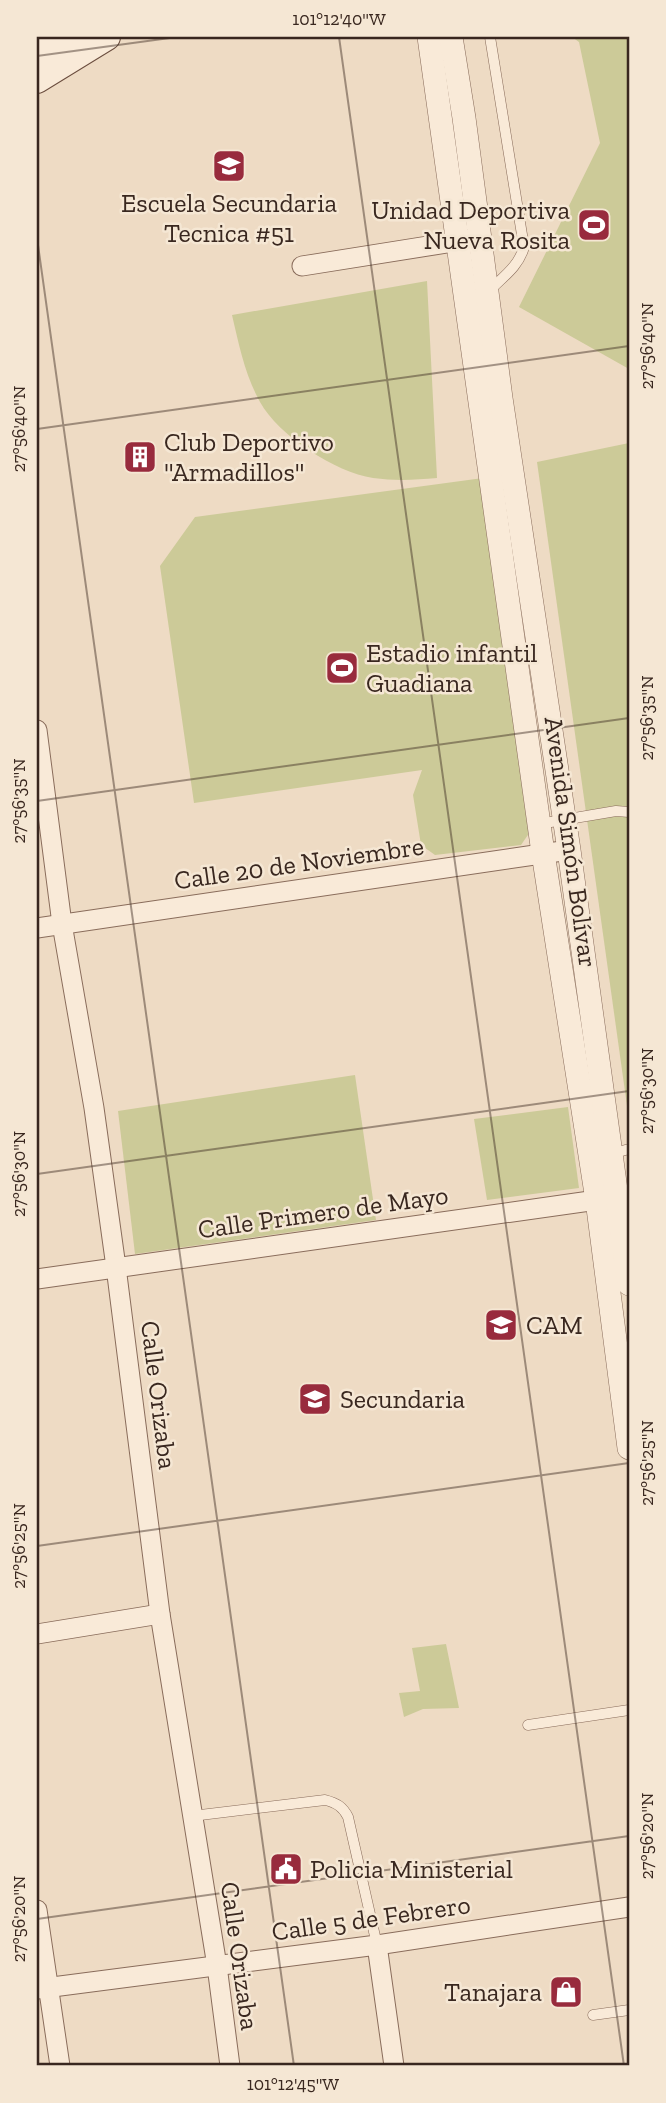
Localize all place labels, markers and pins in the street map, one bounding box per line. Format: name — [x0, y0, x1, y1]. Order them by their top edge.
school or university icon: Escuela Secundaria Tecnica #51 — [210, 147, 248, 185]
place label: Escuela Secundaria Tecnica #51 — [121, 187, 337, 249]
place label: Unidad Deportiva Nueva Rosita — [371, 194, 570, 256]
sports icon: Unidad Deportiva Nueva Rosita — [575, 206, 613, 244]
place label: Club Deportivo "Armadillos" — [164, 426, 334, 488]
building icon: Club Deportivo "Armadillos" — [121, 438, 159, 476]
place label: Estadio infantil Guadiana — [366, 637, 538, 699]
sports icon: Estadio infantil Guadiana — [323, 649, 361, 687]
school or university icon: CAM — [482, 1306, 520, 1344]
place label: CAM — [526, 1309, 583, 1341]
school or university icon: Secundaria — [296, 1380, 334, 1418]
place label: Secundaria — [340, 1383, 466, 1415]
public building icon: Policia Ministerial — [267, 1850, 305, 1888]
place label: Policia Ministerial — [310, 1853, 513, 1885]
shop icon: Tanajara — [547, 1973, 585, 2011]
place label: Tanajara — [444, 1976, 542, 2008]

